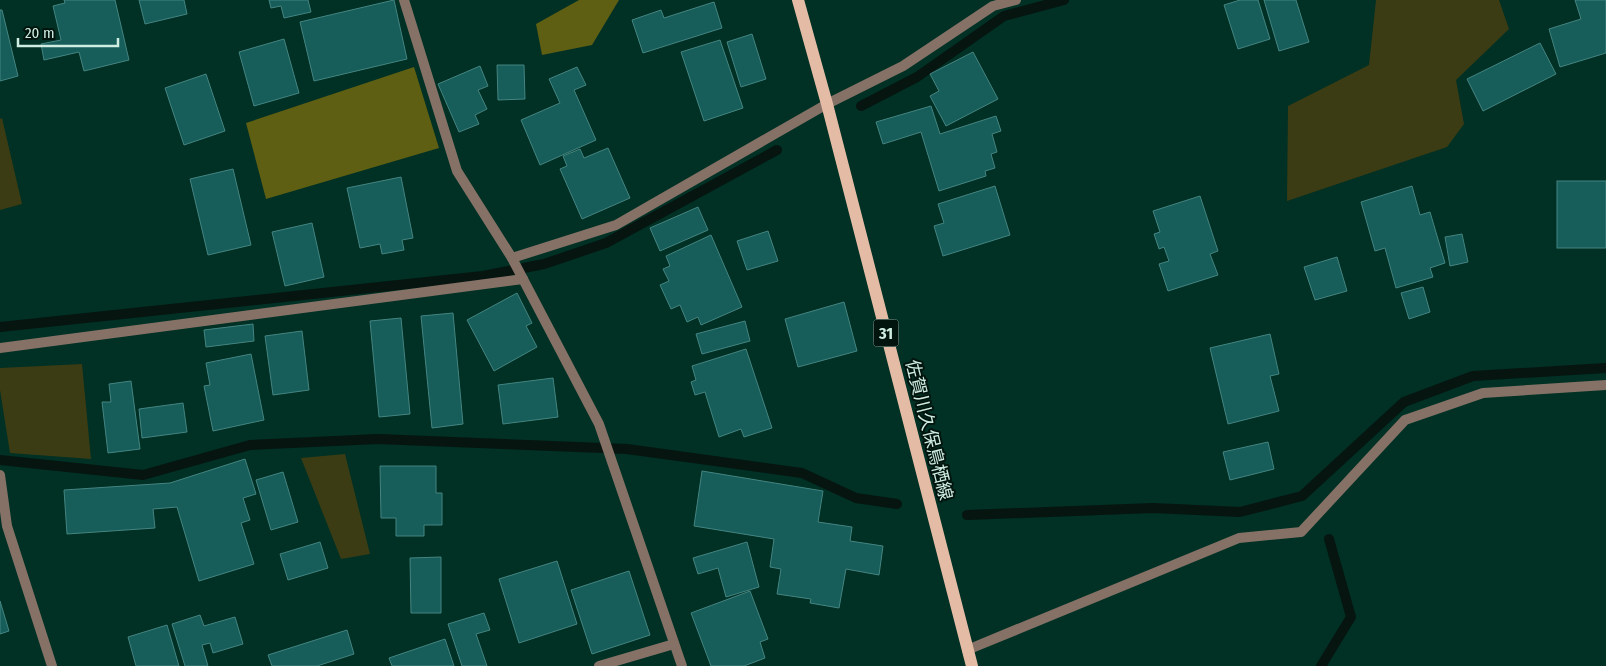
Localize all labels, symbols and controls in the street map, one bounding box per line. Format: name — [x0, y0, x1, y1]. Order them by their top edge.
scale bar — [18, 15, 118, 47]
text: 20 m — [25, 24, 55, 42]
road number: 31 — [874, 319, 898, 346]
street label: 佐賀川久保鳥栖線 — [901, 357, 957, 503]

